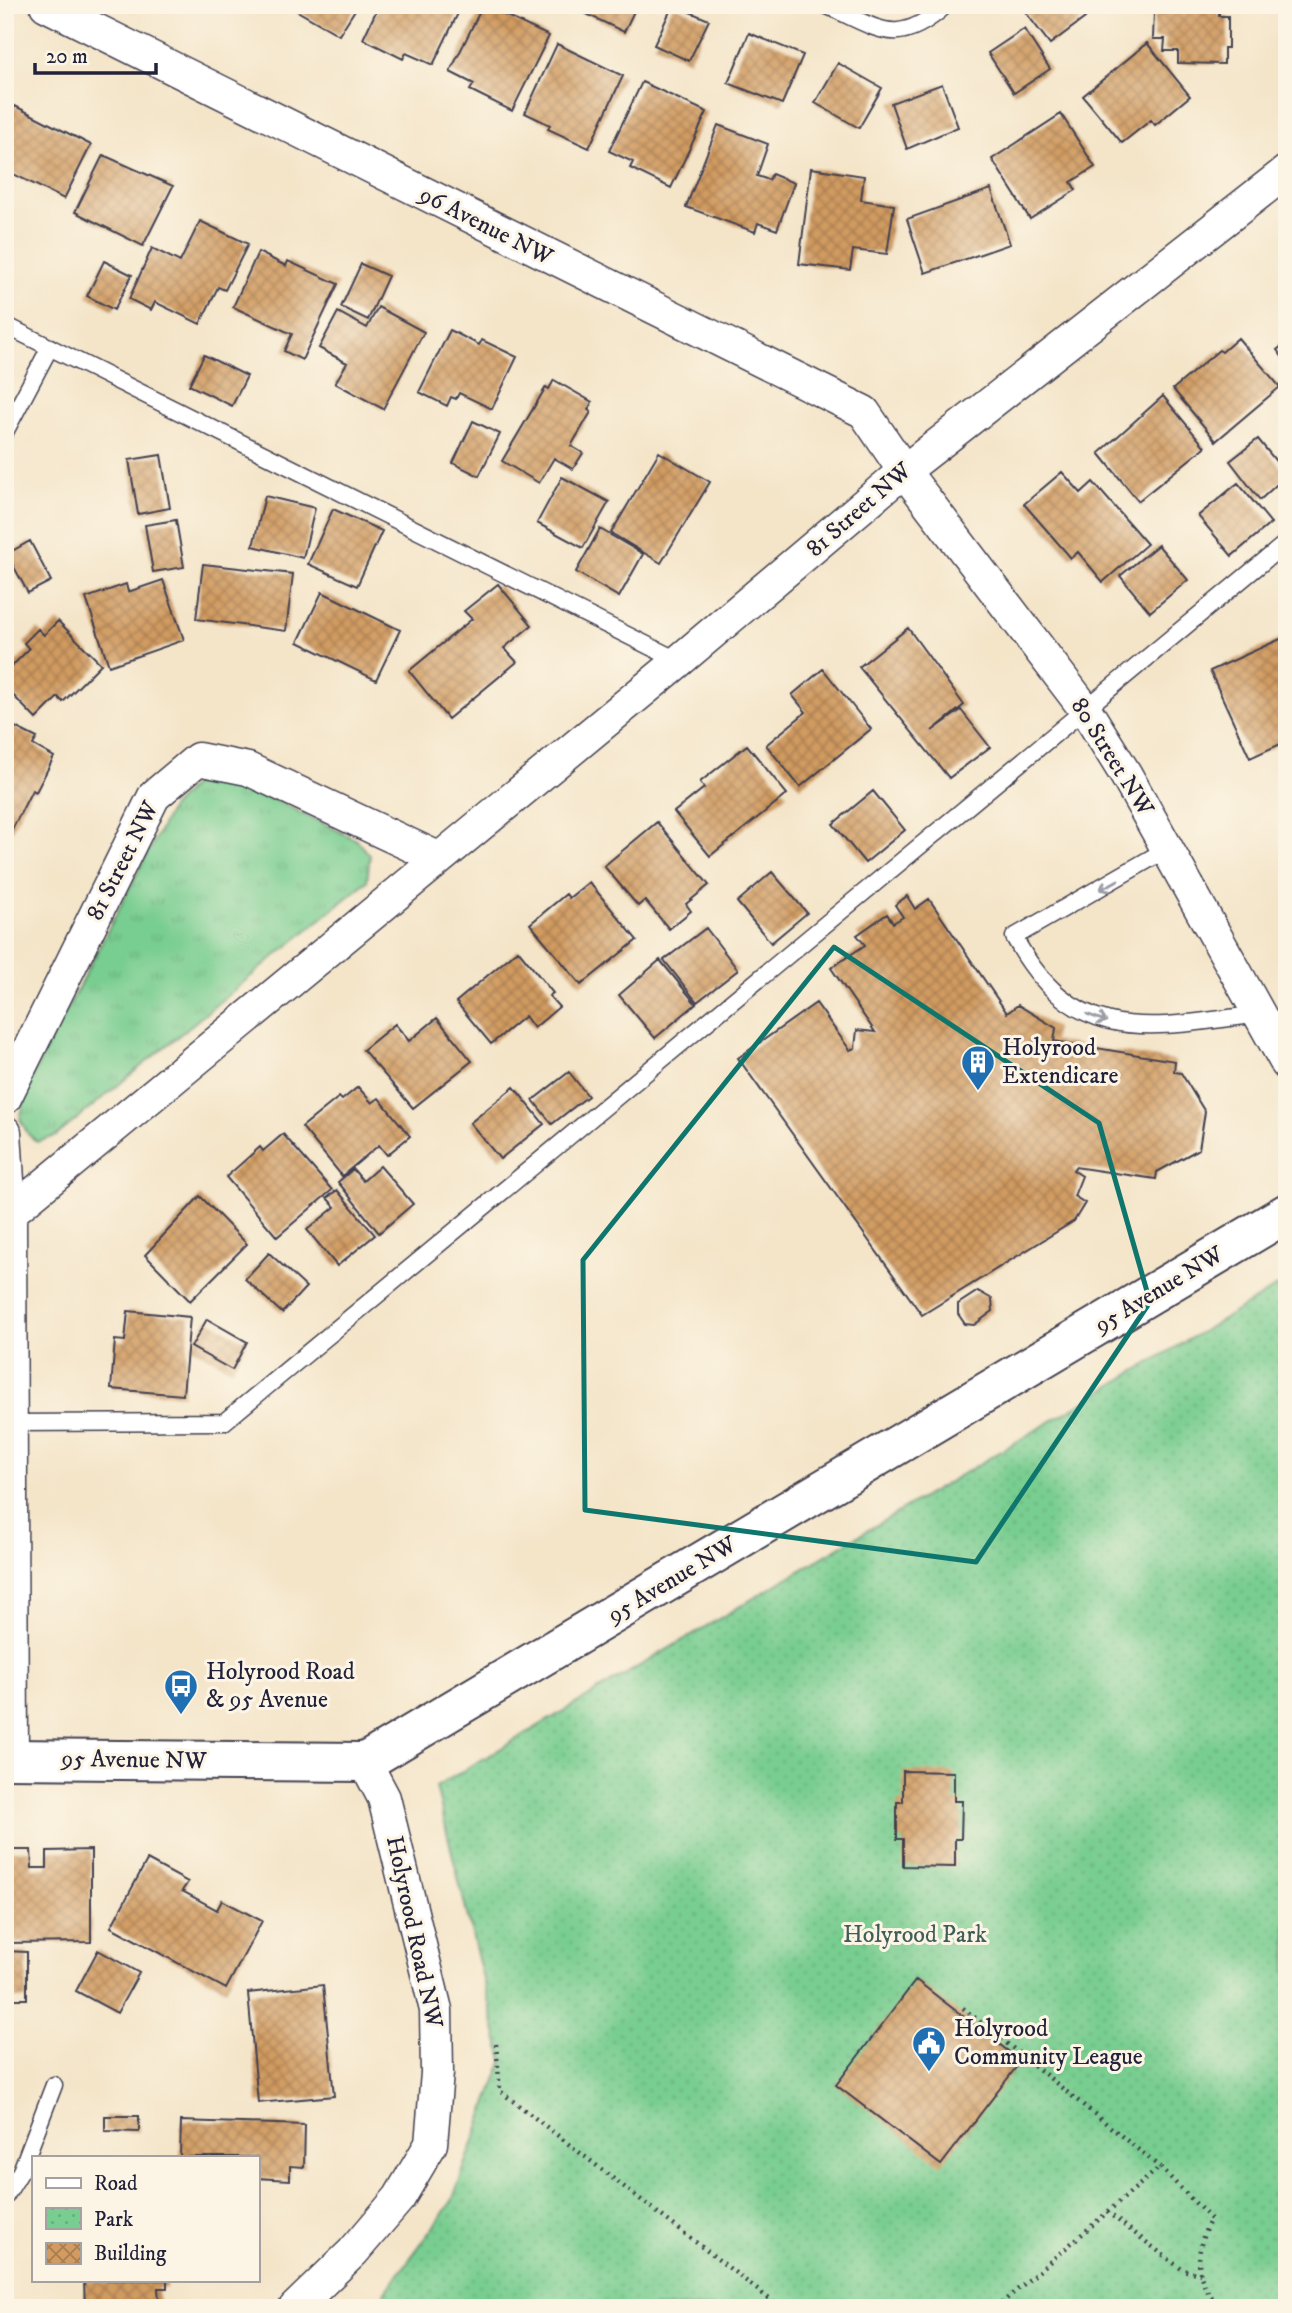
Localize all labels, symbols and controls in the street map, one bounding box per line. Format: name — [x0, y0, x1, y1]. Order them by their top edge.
scale bar — [35, 32, 156, 76]
text: 20 m — [46, 44, 88, 70]
street label: 96 Avenue NW — [413, 179, 559, 273]
street label: 81 Street NW — [800, 456, 919, 564]
street label: 80 Street NW — [1064, 692, 1161, 822]
street label: 81 Street NW — [80, 796, 166, 926]
one-way arrow — [1099, 878, 1119, 892]
one-way arrow — [1086, 1013, 1108, 1026]
place label: Holyrood Extendicare — [1002, 1033, 1119, 1091]
building icon: Holyrood Extendicare — [959, 1043, 997, 1092]
street label: 95 Avenue NW — [1088, 1239, 1230, 1341]
street label: 95 Avenue NW — [601, 1529, 743, 1631]
place label: Holyrood Road & 95 Avenue — [206, 1657, 355, 1715]
bus stop icon: Holyrood Road & 95 Avenue — [162, 1667, 200, 1716]
street label: 95 Avenue NW — [60, 1744, 208, 1776]
street label: Holyrood Road NW — [379, 1833, 449, 2032]
park label: Holyrood Park — [843, 1920, 987, 1950]
place label: Holyrood Community League — [954, 2014, 1143, 2072]
public building icon: Holyrood Community League — [910, 2024, 948, 2073]
legend — [32, 2156, 259, 2282]
text: Road — [94, 2171, 138, 2197]
text: Park — [94, 2207, 134, 2233]
text: Building — [94, 2241, 167, 2267]

